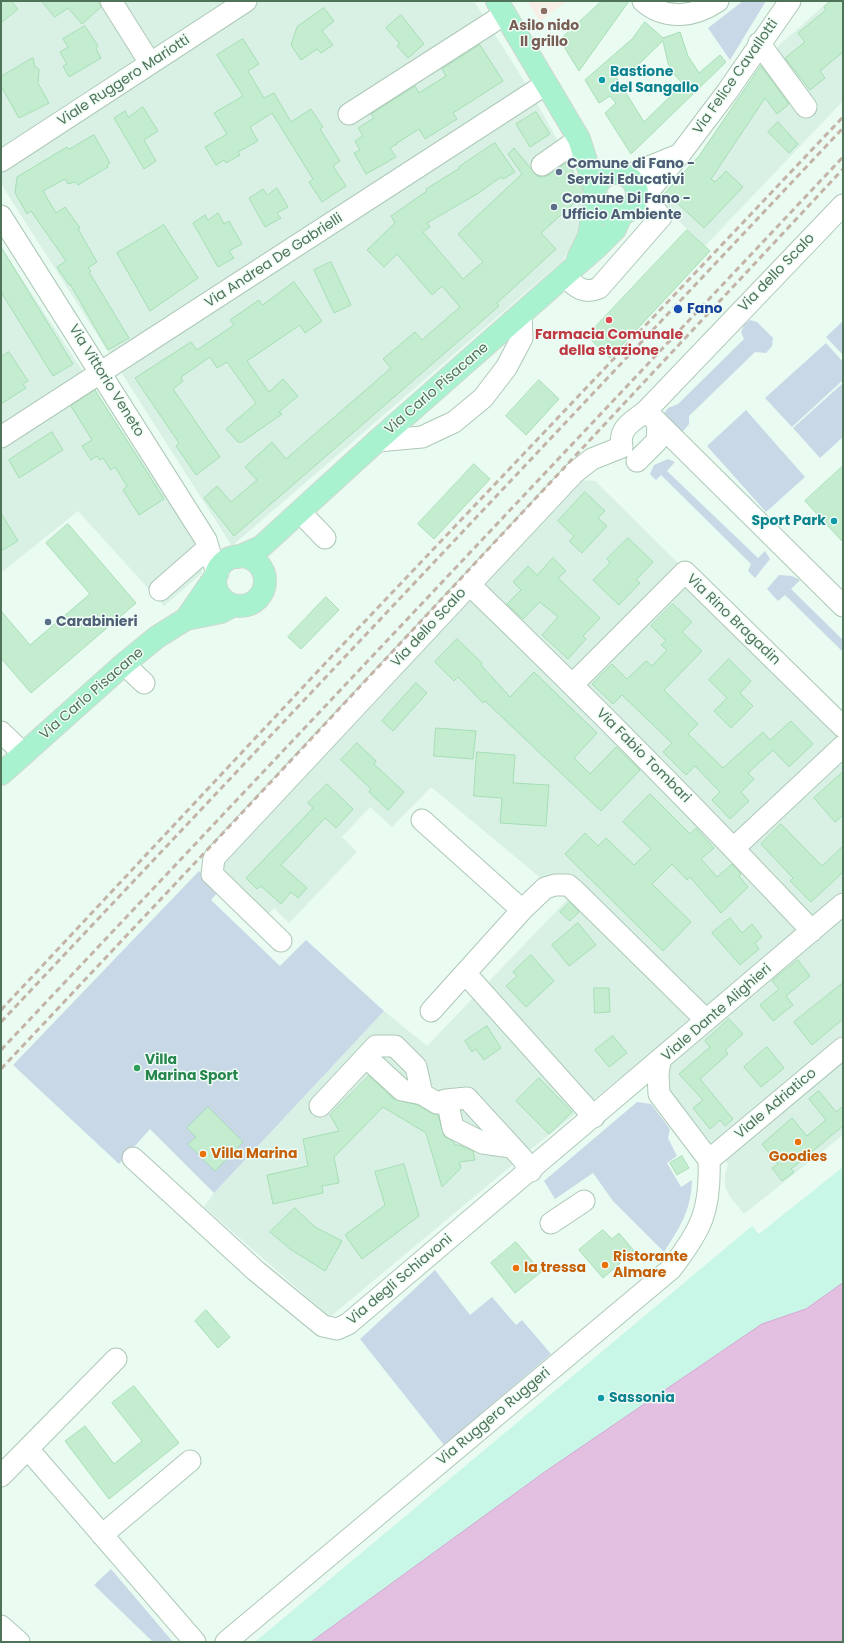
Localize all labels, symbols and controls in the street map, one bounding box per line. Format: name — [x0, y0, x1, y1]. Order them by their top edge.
marker: Asilo nido Il grillo — [539, 6, 549, 16]
street label: Via Felice Cavallotti — [690, 16, 782, 138]
place label: Asilo nido Il grillo — [509, 18, 579, 50]
street label: Viale Ruggero Mariotti — [55, 32, 193, 130]
place label: Bastione del Sangallo — [610, 64, 699, 96]
marker: Bastione del Sangallo — [597, 75, 607, 85]
place label: Comune di Fano - Servizi Educativi — [567, 156, 695, 188]
marker: Comune di Fano - Servizi Educativi — [554, 167, 564, 177]
place label: Comune Di Fano - Ufficio Ambiente — [562, 191, 691, 224]
marker: Comune Di Fano - Ufficio Ambiente — [549, 202, 559, 212]
street label: Via Andrea De Gabrielli — [202, 210, 346, 312]
street label: Via dello Scalo — [735, 230, 819, 316]
place label: Fano — [687, 301, 723, 317]
marker: Fano — [672, 303, 684, 315]
marker: Farmacia Comunale della stazione — [604, 315, 614, 325]
street label: Via Vittorio Veneto — [65, 322, 147, 440]
place label: Farmacia Comunale della stazione — [535, 327, 683, 360]
street label: Via Carlo Pisacane — [382, 339, 492, 439]
place label: Sport Park — [751, 513, 826, 529]
marker: Sport Park — [829, 516, 839, 526]
street label: Via Rino Bragadin — [683, 571, 783, 669]
street label: Via dello Scalo — [388, 585, 470, 671]
place label: Carabinieri — [56, 614, 138, 630]
marker: Carabinieri — [43, 617, 53, 627]
street label: Via Carlo Pisacane — [37, 644, 147, 744]
street label: Via Fabio Tombari — [592, 705, 694, 807]
street label: Viale Dante Alighieri — [659, 961, 775, 1065]
place label: Villa Marina Sport — [145, 1052, 238, 1084]
marker: Villa Marina Sport — [132, 1063, 142, 1073]
street label: Viale Adriatico — [732, 1065, 820, 1143]
marker: Goodies — [793, 1137, 803, 1147]
place label: Villa Marina — [211, 1146, 298, 1162]
marker: Villa Marina — [198, 1149, 208, 1159]
place label: Goodies — [769, 1149, 827, 1165]
street label: Via degli Schiavoni — [344, 1231, 456, 1329]
place label: Ristorante Almare — [613, 1249, 688, 1282]
place label: la tressa — [524, 1260, 586, 1276]
marker: Ristorante Almare — [600, 1260, 610, 1270]
marker: la tressa — [511, 1263, 521, 1273]
street label: Via Ruggero Ruggeri — [434, 1365, 554, 1469]
place label: Sassonia — [609, 1390, 675, 1406]
marker: Sassonia — [596, 1393, 606, 1403]

